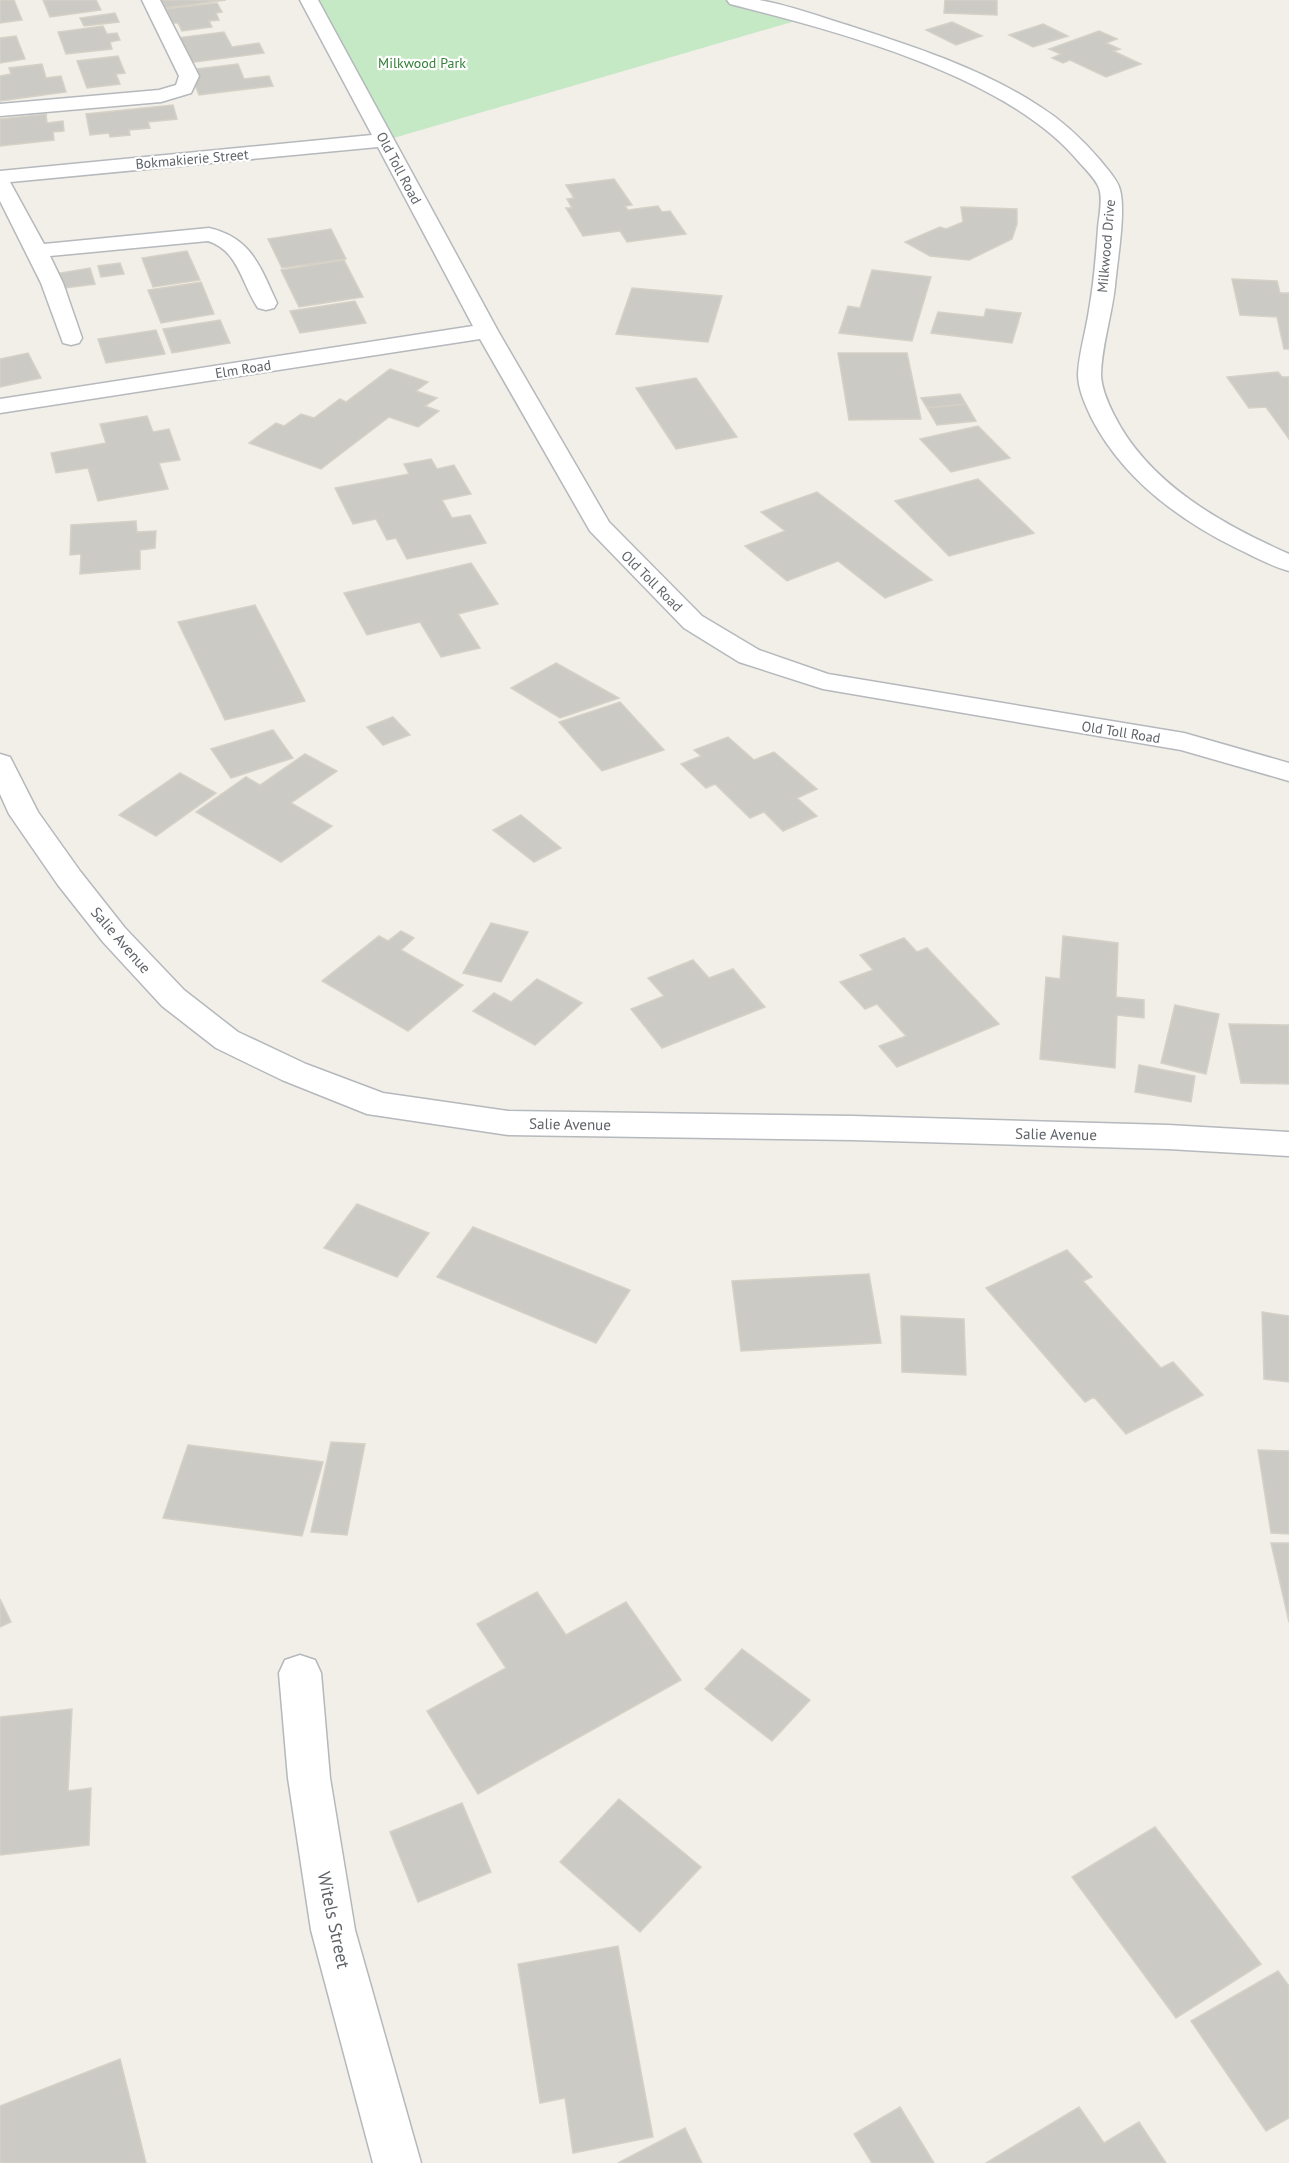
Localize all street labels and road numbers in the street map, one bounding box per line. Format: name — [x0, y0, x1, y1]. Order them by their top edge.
street label: Old Toll Road — [372, 129, 426, 207]
street label: Bokmakierie Street — [135, 145, 250, 173]
street label: Milkwood Drive — [1093, 199, 1119, 293]
street label: Elm Road — [214, 356, 272, 382]
street label: Old Toll Road — [618, 547, 686, 615]
street label: Old Toll Road — [1080, 717, 1162, 747]
street label: Salie Avenue — [87, 903, 155, 977]
street label: Salie Avenue — [529, 1114, 611, 1134]
street label: Salie Avenue — [1015, 1124, 1097, 1144]
street label: Witels Street — [313, 1869, 355, 1971]

